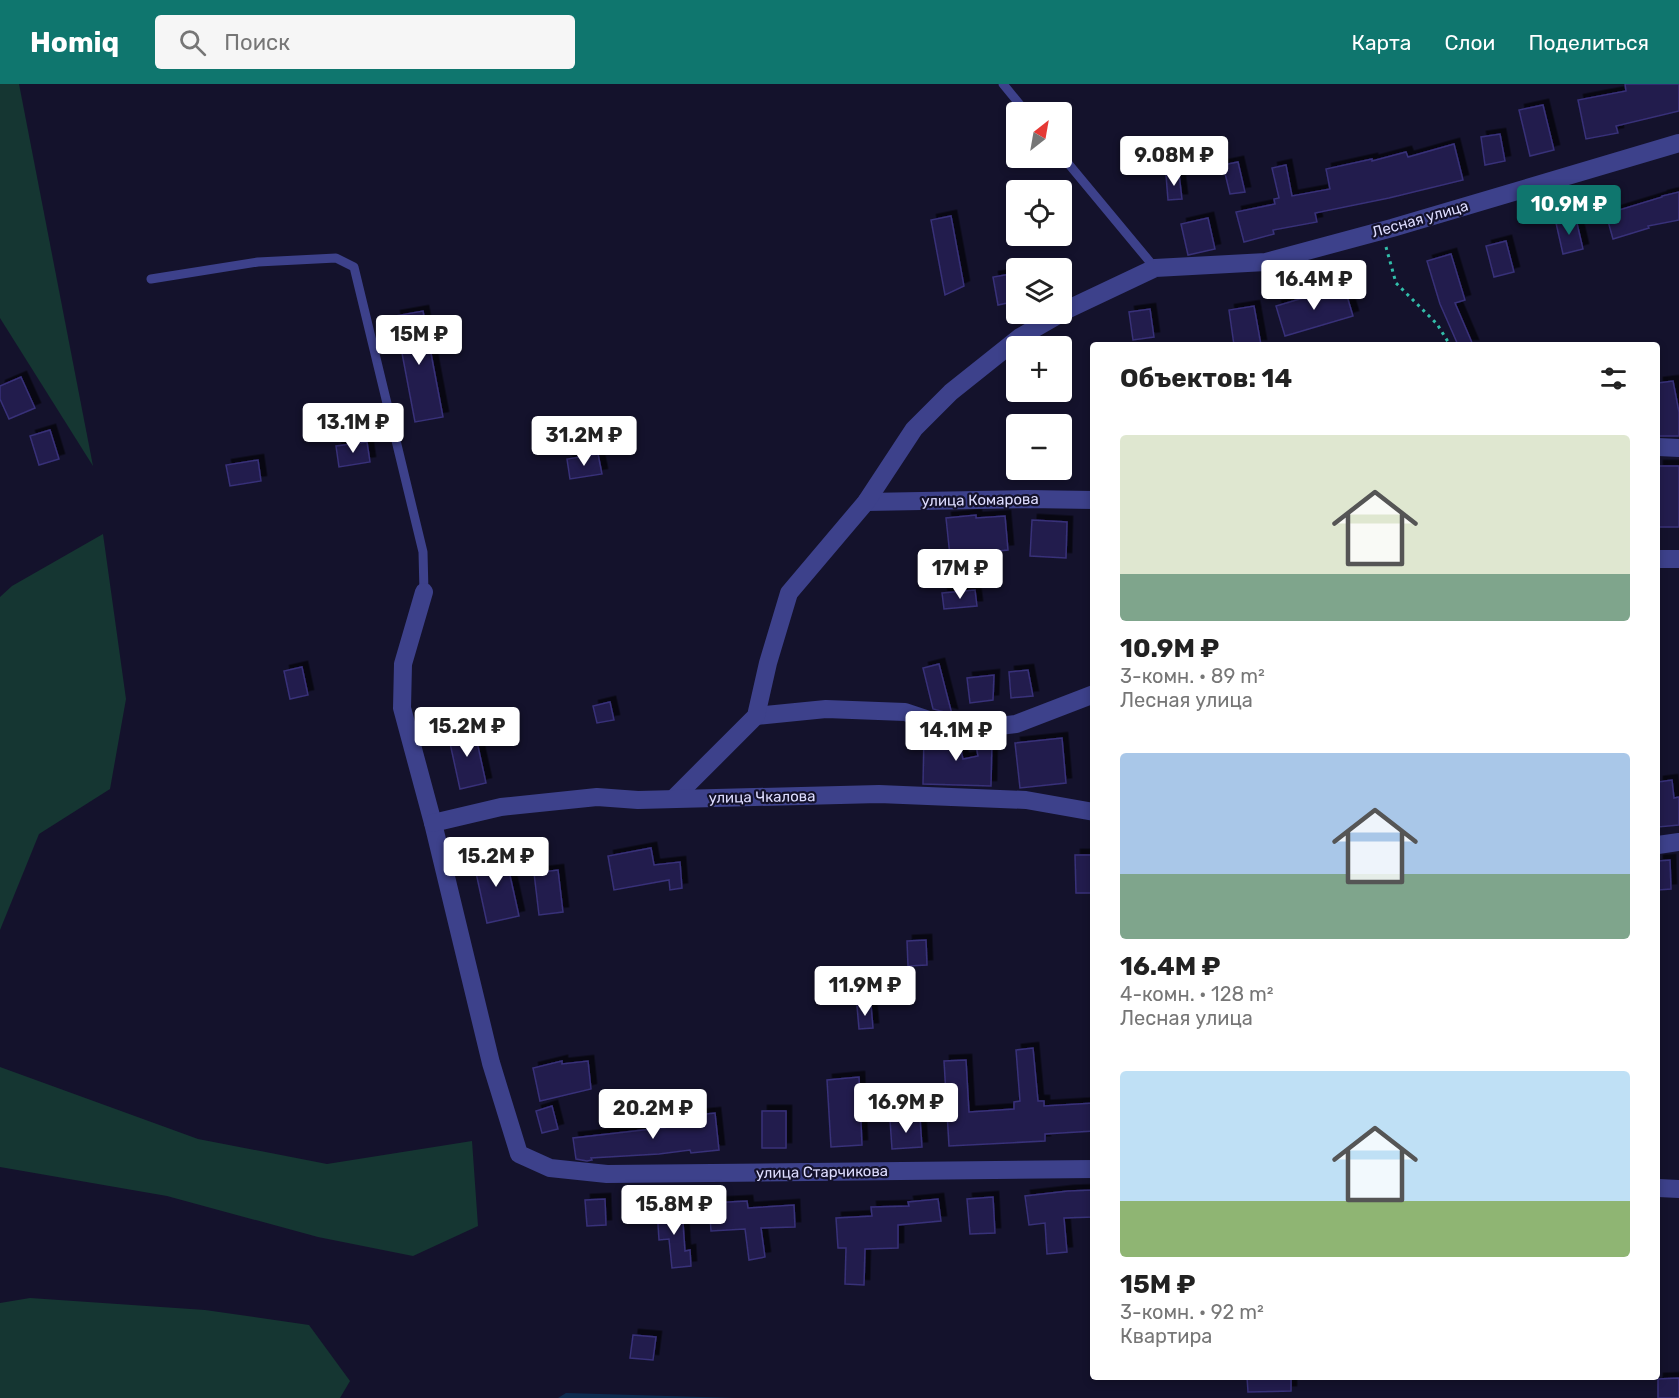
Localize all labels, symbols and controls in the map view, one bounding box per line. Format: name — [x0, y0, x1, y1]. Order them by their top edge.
search box — [155, 15, 575, 69]
text: Homiq — [30, 26, 119, 59]
icon: search — [176, 26, 209, 59]
text: Поиск — [224, 29, 290, 56]
text: Карта — [1351, 30, 1411, 55]
text: Слои — [1444, 30, 1495, 55]
text: Поделиться — [1528, 30, 1649, 55]
north arrow — [1006, 102, 1072, 168]
map controls — [1006, 102, 1072, 480]
pin: 9.08M ₽ — [1119, 136, 1229, 187]
text: 9.08M ₽ — [1134, 143, 1214, 167]
button: locate — [1006, 180, 1072, 246]
pin: 10.9M ₽ — [1514, 185, 1624, 236]
text: 10.9M ₽ — [1531, 192, 1607, 216]
street label: Лесная улица — [1370, 197, 1470, 241]
button: layers — [1006, 258, 1072, 324]
pin: 16.4M ₽ — [1259, 260, 1369, 311]
text: 16.4M ₽ — [1275, 267, 1353, 291]
pin: 15M ₽ — [377, 315, 461, 366]
text: 15M ₽ — [390, 322, 448, 346]
button: + — [1006, 336, 1072, 402]
icon: filters — [1597, 362, 1630, 395]
text: Объектов: 14 — [1120, 363, 1292, 394]
pin: 13.1M ₽ — [298, 403, 408, 454]
text: 13.1M ₽ — [317, 410, 389, 434]
button: − — [1006, 414, 1072, 480]
pin: 31.2M ₽ — [529, 416, 639, 467]
text: 31.2M ₽ — [546, 423, 622, 447]
icon: home — [1321, 474, 1429, 582]
street label: улица Комарова — [921, 490, 1039, 510]
pin: 17M ₽ — [918, 549, 1002, 600]
text: 17M ₽ — [932, 556, 988, 580]
text: 10.9M ₽ — [1120, 633, 1219, 664]
text: 3-комн. · 89 m² — [1120, 664, 1265, 688]
text: Лесная улица — [1120, 688, 1253, 712]
pin: 15.2M ₽ — [412, 707, 522, 758]
pin: 14.1M ₽ — [901, 711, 1011, 762]
text: 15.2M ₽ — [429, 714, 505, 738]
text: 14.1M ₽ — [919, 718, 993, 742]
street label: улица Чкалова — [708, 787, 816, 807]
icon: home — [1321, 792, 1429, 900]
pin: 15.2M ₽ — [441, 837, 551, 888]
text: 15.2M ₽ — [458, 844, 534, 868]
text: 16.4M ₽ — [1120, 951, 1221, 982]
pin: 11.9M ₽ — [810, 966, 920, 1017]
text: 11.9M ₽ — [829, 973, 901, 997]
text: 4-комн. · 128 m² — [1120, 982, 1274, 1006]
text: Лесная улица — [1120, 1006, 1253, 1030]
pin: 16.9M ₽ — [851, 1083, 961, 1134]
pin: 20.2M ₽ — [598, 1089, 708, 1140]
text: 16.9M ₽ — [868, 1090, 944, 1114]
text: 20.2M ₽ — [613, 1096, 693, 1120]
icon: home — [1321, 1110, 1429, 1218]
street label: улица Старчикова — [756, 1162, 888, 1182]
pin: 15.8M ₽ — [619, 1185, 729, 1236]
text: 15.8M ₽ — [635, 1192, 713, 1216]
text: 15M ₽ — [1120, 1269, 1196, 1300]
text: 3-комн. · 92 m² — [1120, 1300, 1264, 1324]
text: Квартира — [1120, 1324, 1212, 1348]

